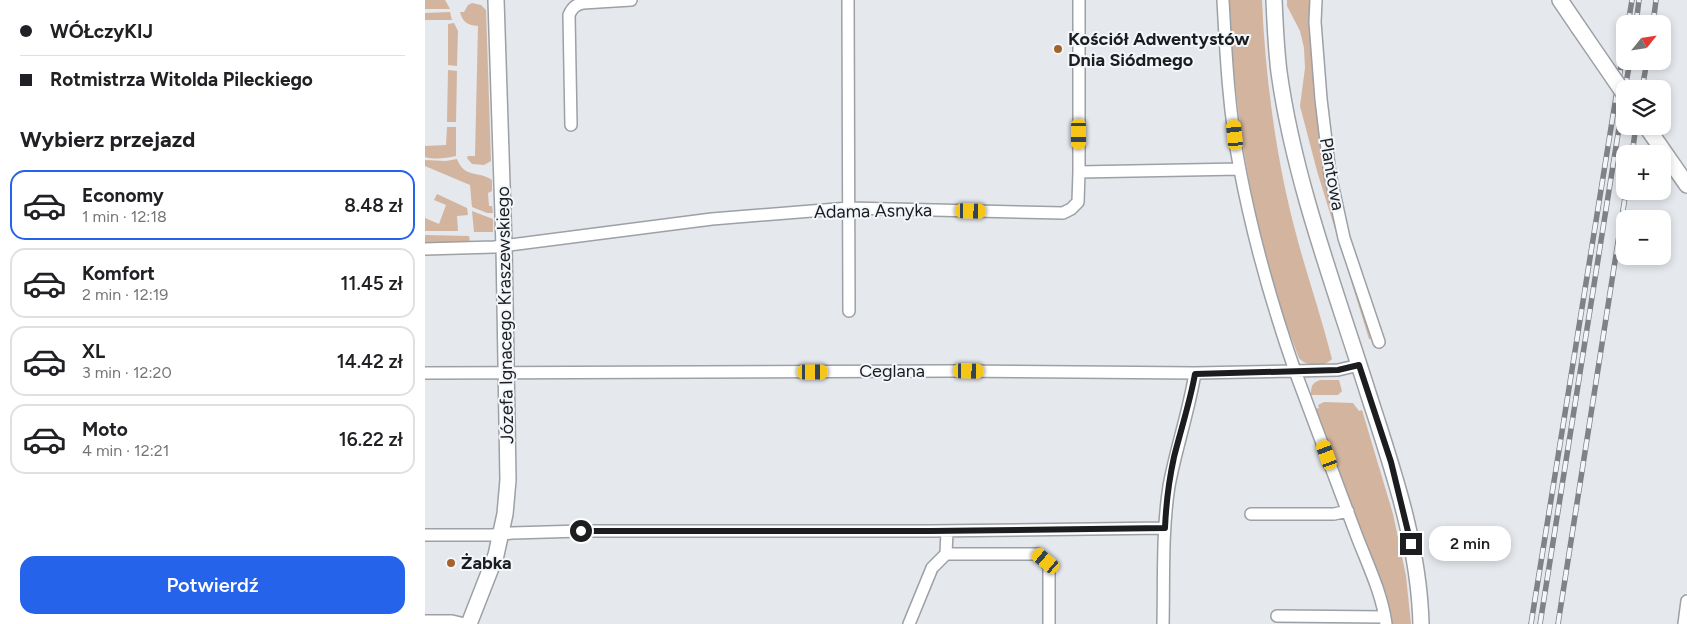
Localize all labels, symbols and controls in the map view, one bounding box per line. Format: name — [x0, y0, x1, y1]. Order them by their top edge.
north arrow — [1616, 15, 1671, 70]
map controls — [1616, 15, 1671, 265]
text: WÓŁczyKIJ — [50, 20, 153, 43]
place label: Kościół Adwentystów Dnia Siódmego — [1068, 28, 1249, 71]
marker: Kościół Adwentystów Dnia Siódmego — [1052, 43, 1064, 55]
text: Rotmistrza Witolda Pileckiego — [50, 68, 313, 91]
button: layers — [1616, 80, 1671, 135]
car — [1071, 119, 1086, 149]
car — [1225, 119, 1244, 151]
text: Wybierz przejazd — [20, 126, 195, 153]
street label: Plantowa — [1315, 136, 1349, 212]
button: + — [1616, 145, 1671, 200]
icon: car — [22, 183, 67, 228]
text: Economy — [82, 184, 164, 207]
street label: Józefa Ignacego Kraszewskiego — [492, 186, 518, 444]
text: 8.48 zł — [344, 194, 403, 217]
street label: Adama Asnyka — [814, 199, 932, 223]
car — [955, 203, 986, 219]
text: 1 min · 12:18 — [82, 207, 167, 226]
button: − — [1616, 210, 1671, 265]
icon: car — [22, 261, 67, 306]
text: Komfort — [82, 262, 155, 285]
text: 11.45 zł — [341, 272, 403, 295]
text: 2 min · 12:19 — [82, 285, 168, 304]
icon: car — [22, 339, 67, 384]
text: XL — [82, 340, 105, 363]
text: 14.42 zł — [337, 350, 403, 373]
street label: Ceglana — [859, 360, 925, 382]
text: 3 min · 12:20 — [82, 363, 172, 382]
car — [953, 363, 984, 379]
car — [798, 365, 828, 380]
icon: car — [22, 417, 67, 462]
text: Moto — [82, 418, 128, 441]
text: 16.22 zł — [339, 428, 403, 451]
car — [1314, 438, 1339, 472]
text: 4 min · 12:21 — [82, 441, 169, 460]
route start — [570, 520, 592, 542]
callout: 2 min — [1429, 526, 1511, 562]
route end — [1400, 533, 1422, 555]
text: 2 min — [1450, 534, 1490, 553]
car — [1029, 546, 1062, 576]
place label: Żabka — [461, 552, 512, 574]
button: Potwierdź — [20, 556, 405, 614]
marker: Żabka — [445, 557, 457, 569]

